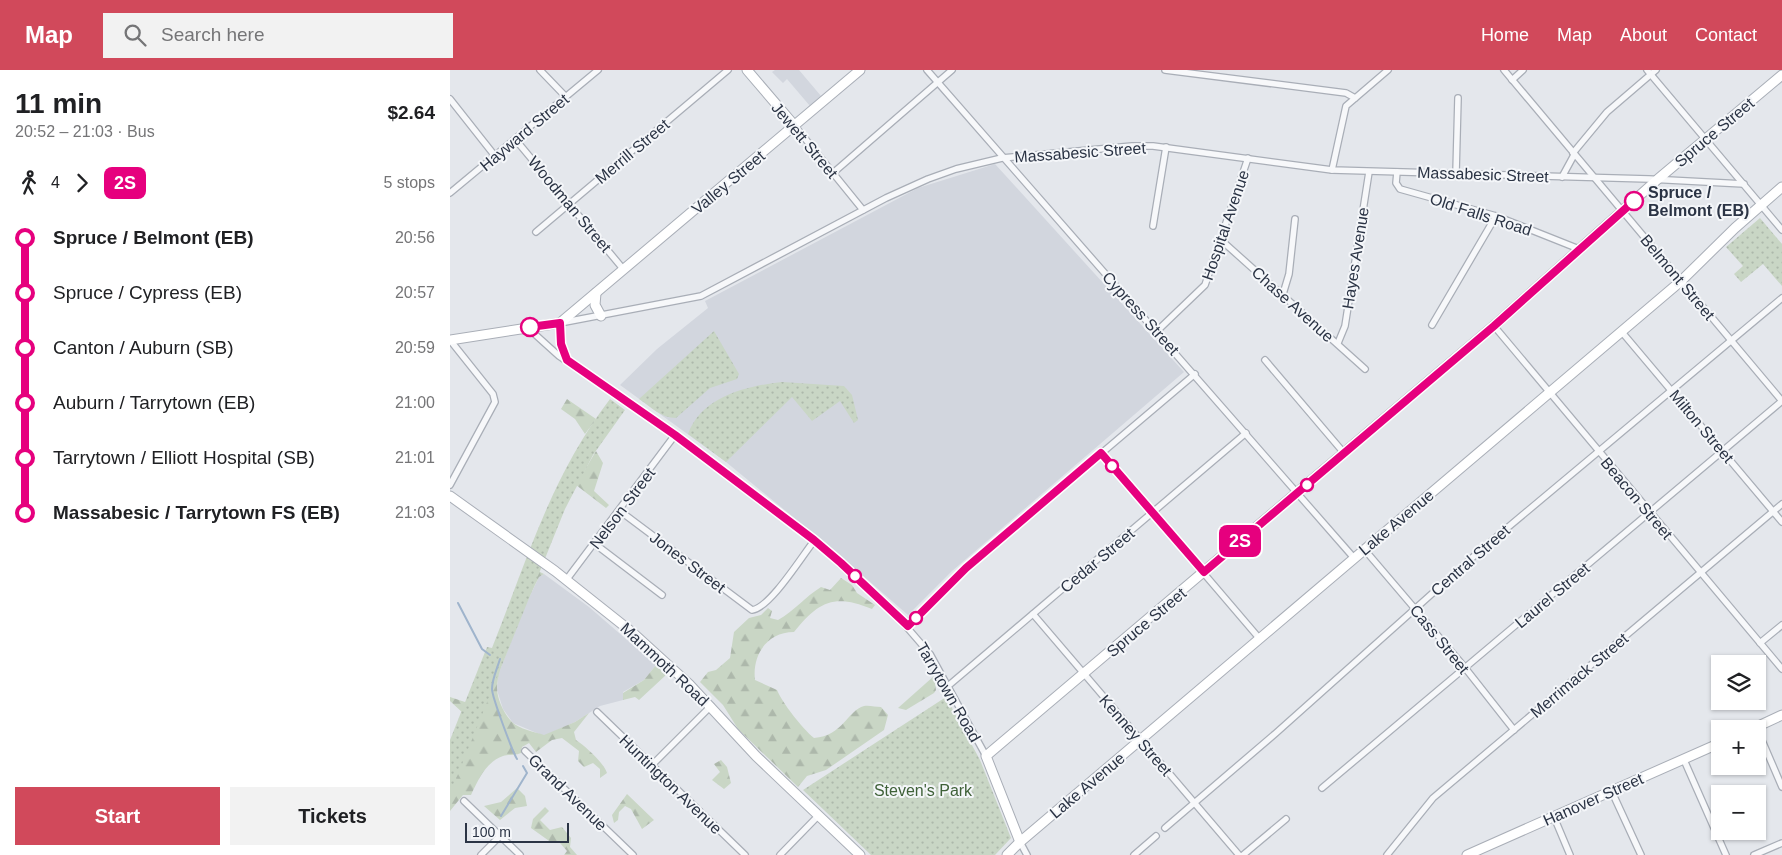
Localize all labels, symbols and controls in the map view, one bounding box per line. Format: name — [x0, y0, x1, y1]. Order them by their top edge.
search box — [103, 13, 453, 58]
text: Map — [25, 21, 73, 48]
icon: search — [121, 21, 149, 49]
text: Search here — [161, 24, 265, 45]
text: Home — [1481, 25, 1529, 45]
text: Map — [1557, 25, 1592, 45]
text: About — [1620, 25, 1667, 45]
text: Contact — [1695, 25, 1757, 45]
text: 11 min — [15, 88, 102, 119]
street label: Hayward Street — [477, 90, 572, 174]
street label: Spruce Street — [1671, 94, 1758, 170]
street label: Jewett Street — [768, 99, 841, 182]
text: $2.64 — [387, 102, 435, 123]
street label: Merrill Street — [592, 115, 673, 187]
text: 20:52 – 21:03 · Bus — [15, 123, 155, 140]
street label: Massabesic Street — [1014, 139, 1147, 166]
street label: Valley Street — [689, 147, 768, 218]
street label: Woodman Street — [525, 153, 615, 256]
street label: Massabesic Street — [1417, 164, 1550, 185]
street label: Hospital Avenue — [1199, 168, 1252, 282]
icon: walk — [15, 169, 43, 197]
icon: forward — [68, 169, 96, 197]
text: 2S — [114, 173, 136, 193]
text: 4 — [51, 174, 60, 191]
text: 5 stops — [383, 174, 435, 191]
place label: Spruce / Belmont (EB) — [1648, 184, 1749, 219]
street label: Old Falls Road — [1428, 190, 1534, 239]
marker: Spruce / Belmont (EB) — [1624, 191, 1644, 211]
street label: Hayes Avenue — [1339, 206, 1372, 310]
text: Spruce / Belmont (EB) — [53, 227, 254, 248]
text: 20:56 — [395, 229, 435, 246]
street label: Belmont Street — [1637, 231, 1718, 324]
street label: Chase Avenue — [1248, 263, 1337, 345]
street label: Cypress Street — [1099, 268, 1183, 359]
text: Spruce / Cypress (EB) — [53, 282, 242, 303]
text: 20:57 — [395, 284, 435, 301]
unlabelled marker — [520, 317, 540, 337]
text: Canton / Auburn (SB) — [53, 337, 234, 358]
text: 20:59 — [395, 339, 435, 356]
street label: Milton Street — [1666, 386, 1737, 467]
text: Auburn / Tarrytown (EB) — [53, 392, 255, 413]
text: 21:00 — [395, 394, 435, 411]
text: Tarrytown / Elliott Hospital (SB) — [53, 447, 315, 468]
text: 21:01 — [395, 449, 435, 466]
street label: Beacon Street — [1598, 454, 1676, 543]
unlabelled marker — [1105, 459, 1119, 473]
street label: Nelson Street — [586, 464, 659, 552]
unlabelled marker — [1300, 478, 1314, 492]
street label: Lake Avenue — [1356, 486, 1437, 559]
text: Massabesic / Tarrytown FS (EB) — [53, 502, 340, 523]
text: 21:03 — [395, 504, 435, 521]
street label: Central Street — [1427, 521, 1514, 599]
street label: Cedar Street — [1057, 524, 1138, 596]
line badge: 2S — [1218, 525, 1262, 557]
street label: Jones Street — [647, 529, 729, 597]
text: 2S — [1229, 531, 1251, 551]
street label: Laurel Street — [1512, 559, 1593, 631]
unlabelled marker — [848, 569, 862, 583]
street label: Spruce Street — [1103, 584, 1190, 660]
street label: Cass Street — [1407, 601, 1473, 678]
unlabelled marker — [909, 611, 923, 625]
street label: Mammoth Road — [617, 619, 712, 709]
street label: Merrimack Street — [1527, 629, 1632, 721]
street label: Tarrytown Road — [913, 639, 984, 745]
map controls — [1711, 655, 1766, 840]
button: layers — [1711, 655, 1766, 710]
street label: Kenney Street — [1096, 691, 1176, 780]
button: + — [1711, 720, 1766, 775]
street label: Huntington Avenue — [616, 731, 725, 837]
street label: Lake Avenue — [1047, 749, 1128, 822]
street label: Grand Avenue — [525, 751, 610, 834]
street label: Hanover Street — [1541, 770, 1646, 829]
park label: Steven's Park — [874, 782, 973, 799]
button: − — [1711, 785, 1766, 840]
button: Start — [15, 787, 220, 845]
button: Tickets — [230, 787, 435, 845]
scale bar — [465, 820, 569, 843]
text: 100 m — [472, 824, 511, 840]

